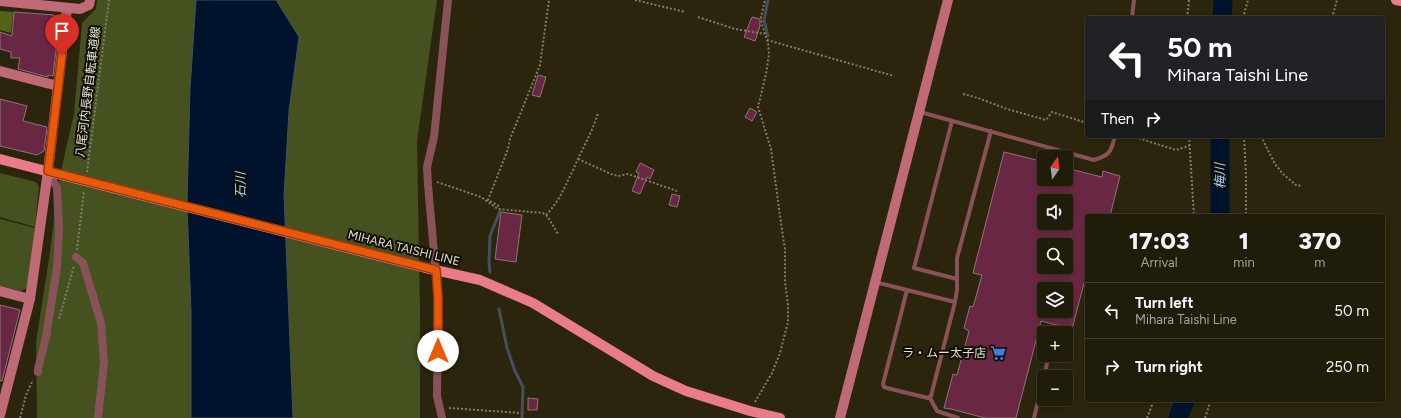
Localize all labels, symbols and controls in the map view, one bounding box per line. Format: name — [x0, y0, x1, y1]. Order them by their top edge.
pin — [45, 14, 79, 55]
icon: arrive — [51, 20, 73, 42]
street label: 八尾河内長野自転車道線 — [73, 26, 103, 158]
text: 50 m — [1167, 30, 1233, 64]
icon: left — [1101, 32, 1153, 84]
text: Mihara Taishi Line — [1167, 64, 1308, 86]
icon: right — [1142, 108, 1164, 130]
text: Then — [1101, 110, 1134, 128]
north arrow — [1037, 150, 1073, 186]
map controls — [1037, 150, 1073, 406]
water label: 梅川 — [1212, 161, 1228, 189]
water label: 石川 — [233, 170, 248, 198]
button: sound — [1037, 194, 1073, 230]
text: 17:03 — [1129, 226, 1189, 255]
text: 1 — [1239, 226, 1249, 255]
text: 370 — [1298, 226, 1341, 255]
street label: MIHARA TAISHI LINE — [347, 227, 461, 269]
button: search — [1037, 238, 1073, 274]
text: Arrival — [1141, 255, 1178, 270]
text: min — [1233, 255, 1255, 270]
text: m — [1314, 255, 1325, 270]
button: layers — [1037, 282, 1073, 318]
text: Turn left — [1135, 294, 1193, 312]
icon: left — [1101, 300, 1123, 322]
text: 50 m — [1334, 302, 1369, 320]
text: Mihara Taishi Line — [1135, 312, 1237, 327]
button: + — [1037, 326, 1073, 362]
position arrow — [417, 330, 459, 372]
supermarket icon: ラ・ムー太子店 — [989, 344, 1007, 362]
place label: ラ・ムー太子店 — [902, 346, 986, 360]
icon: right — [1101, 356, 1123, 378]
text: Turn right — [1135, 358, 1203, 376]
text: 250 m — [1326, 358, 1369, 376]
button: − — [1037, 370, 1073, 406]

